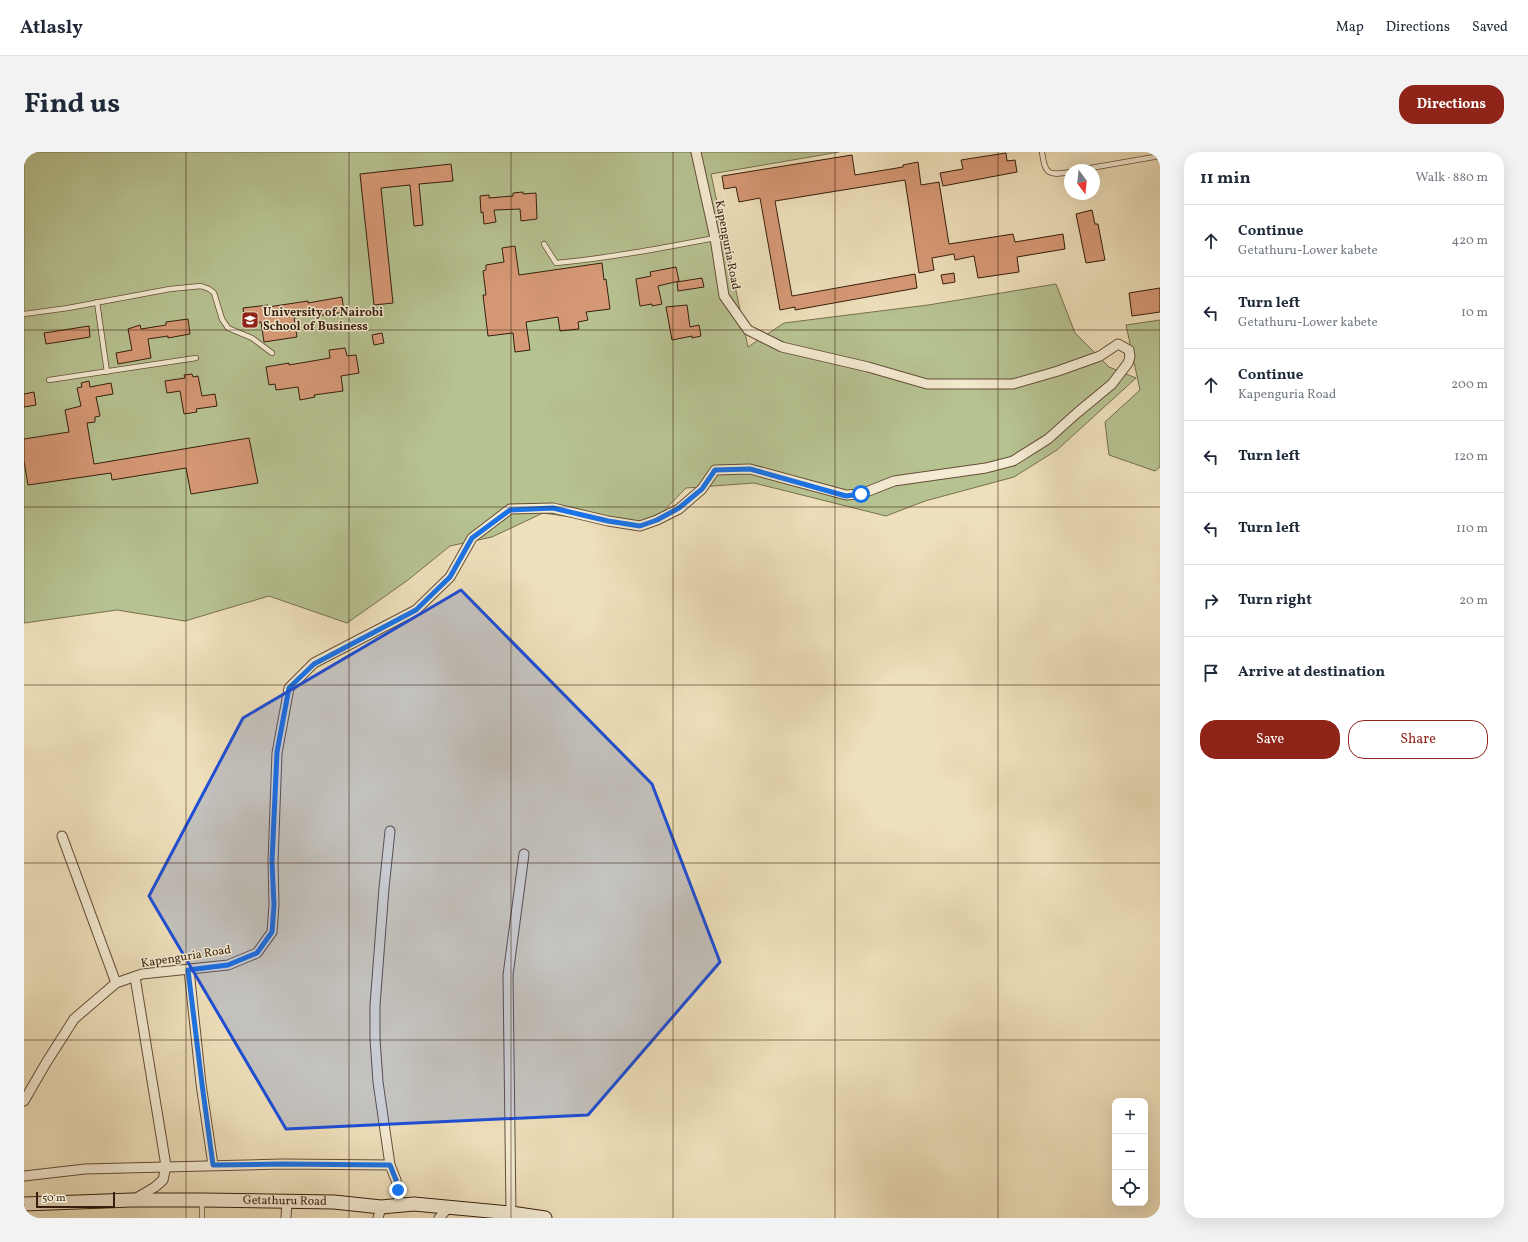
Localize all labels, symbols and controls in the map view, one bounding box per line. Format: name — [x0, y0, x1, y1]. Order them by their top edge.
text: Atlasly — [20, 15, 83, 41]
text: Map — [1336, 18, 1364, 37]
text: Directions — [1386, 18, 1450, 37]
text: Saved — [1472, 18, 1508, 37]
text: Find us — [24, 85, 120, 124]
button: Directions — [1399, 85, 1504, 124]
north arrow — [1064, 164, 1100, 200]
text: 11 min — [1200, 167, 1251, 190]
text: Walk · 880 m — [1416, 169, 1488, 187]
street label: Kapenguria Road — [710, 199, 744, 291]
text: Continue — [1238, 221, 1303, 242]
icon: ahead — [1200, 230, 1222, 252]
text: 420 m — [1451, 232, 1488, 250]
text: Getathuru-Lower kabete — [1238, 242, 1378, 260]
text: Turn left — [1238, 293, 1300, 314]
icon: left — [1200, 302, 1222, 324]
text: 10 m — [1461, 304, 1488, 322]
place label: University of Nairobi School of Business — [263, 305, 383, 335]
school or university icon: University of Nairobi School of Business — [240, 310, 260, 330]
text: Getathuru-Lower kabete — [1238, 314, 1378, 332]
text: Continue — [1238, 365, 1303, 386]
icon: ahead — [1200, 374, 1222, 396]
text: 200 m — [1451, 376, 1488, 394]
text: Kapenguria Road — [1238, 386, 1336, 404]
icon: left — [1200, 446, 1222, 468]
text: Turn left — [1238, 446, 1300, 467]
text: 120 m — [1454, 448, 1488, 466]
route start — [852, 485, 870, 503]
icon: left — [1200, 518, 1222, 540]
text: Turn left — [1238, 518, 1300, 539]
text: 110 m — [1456, 520, 1488, 538]
icon: right — [1200, 590, 1222, 612]
text: Turn right — [1238, 590, 1312, 611]
text: 20 m — [1459, 592, 1488, 610]
icon: arrive — [1200, 662, 1222, 684]
text: Arrive at destination — [1238, 662, 1385, 683]
button: Save — [1200, 720, 1340, 759]
button: Share — [1348, 720, 1488, 759]
street label: Kapenguria Road — [140, 942, 232, 972]
map controls — [1112, 1098, 1148, 1206]
button: + — [1112, 1098, 1148, 1134]
button: − — [1112, 1134, 1148, 1170]
button: locate — [1112, 1170, 1148, 1206]
route end — [389, 1181, 407, 1199]
scale bar — [36, 1190, 115, 1209]
text: 50 m — [42, 1191, 66, 1206]
street label: Getathuru Road — [243, 1193, 327, 1210]

